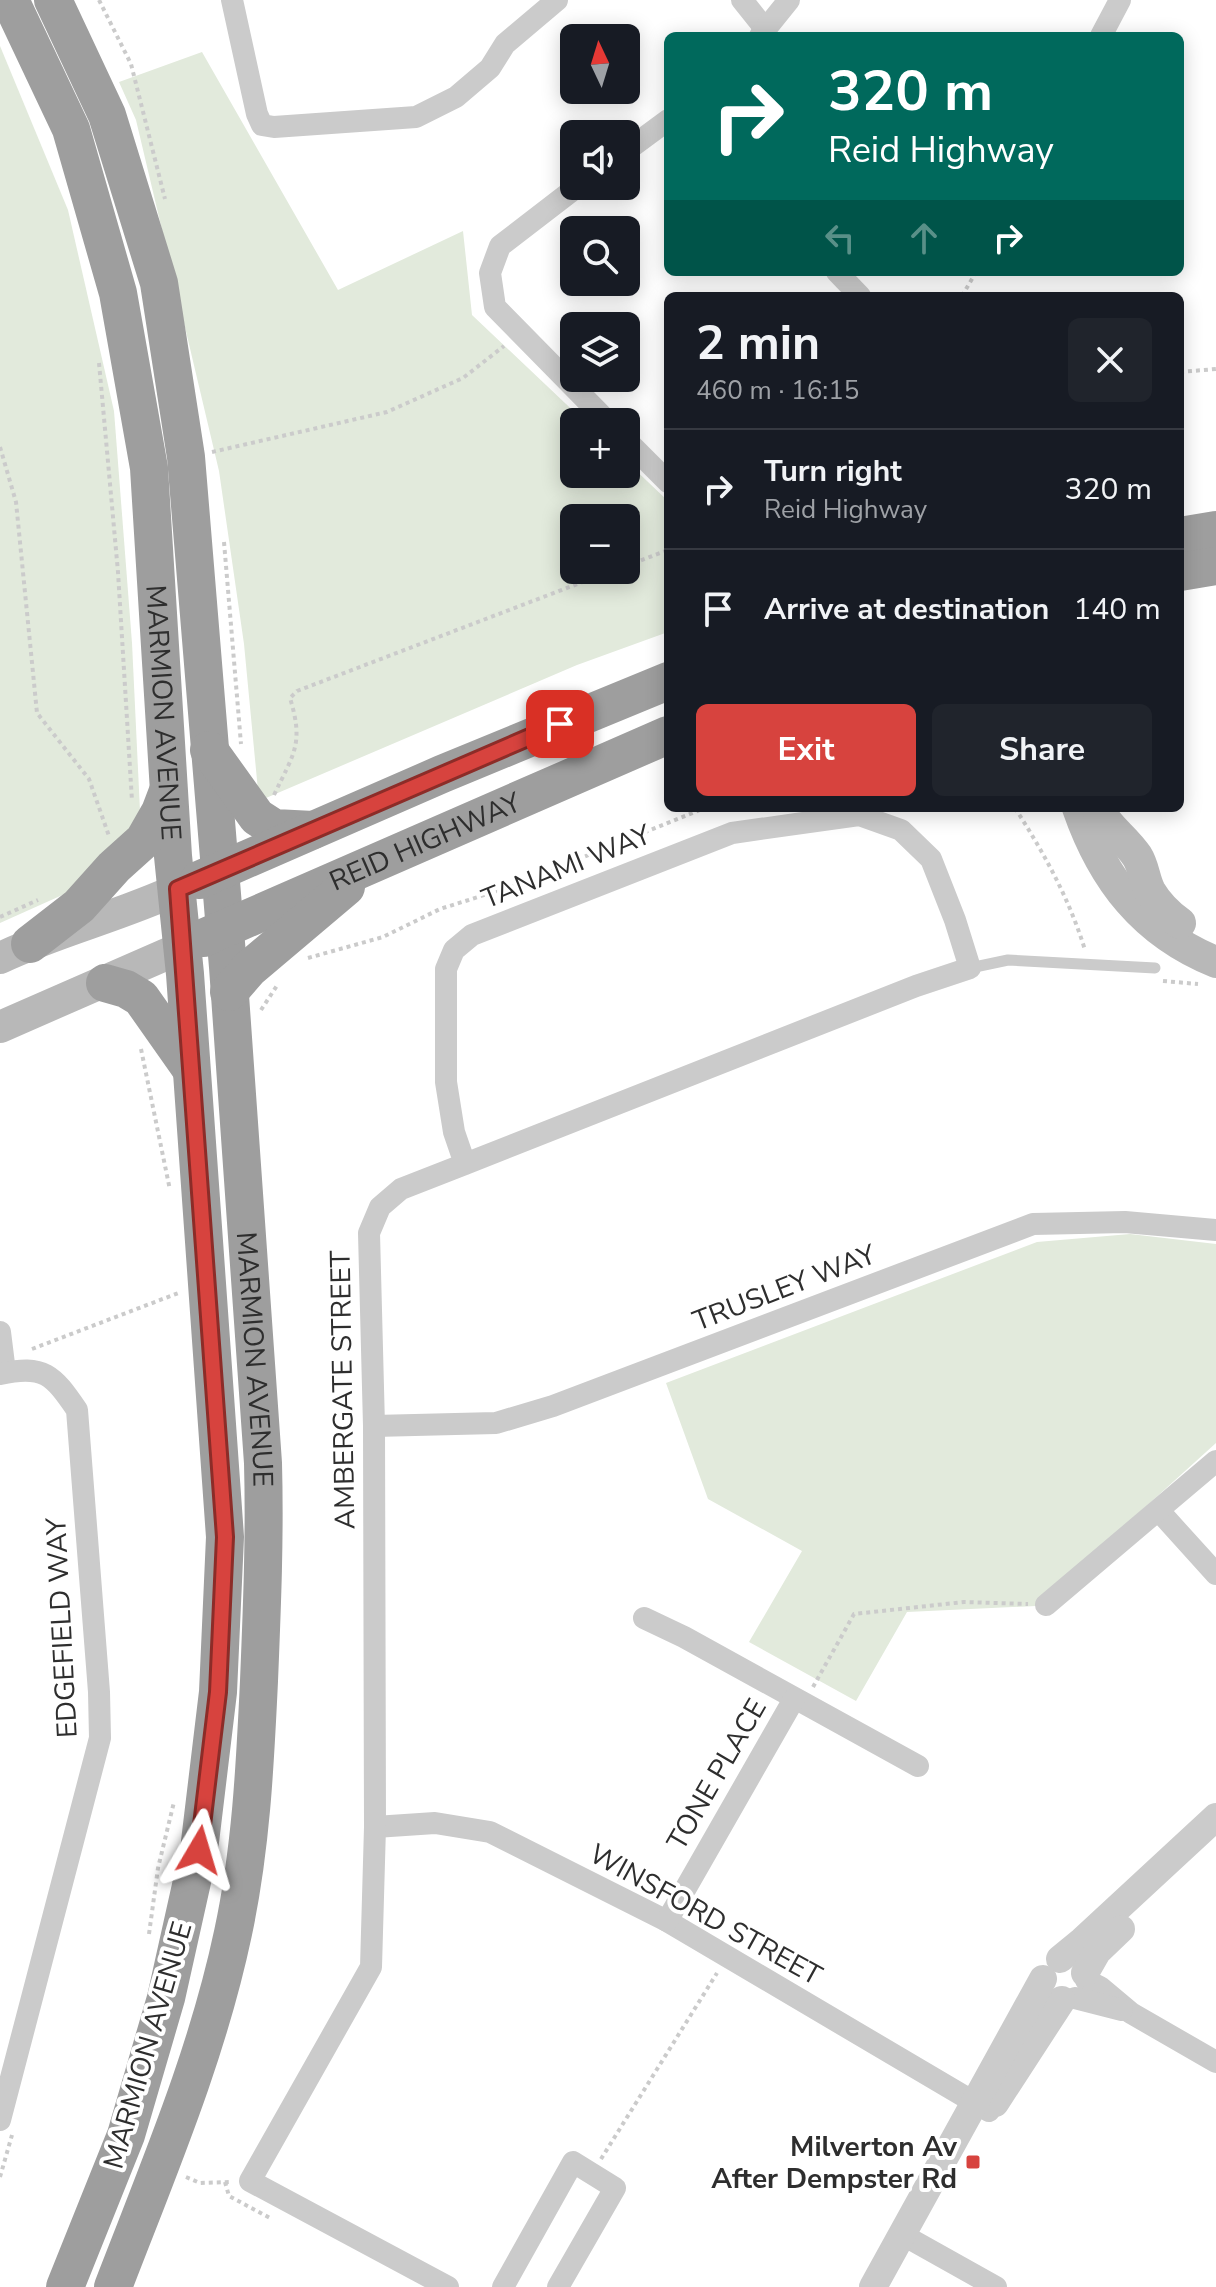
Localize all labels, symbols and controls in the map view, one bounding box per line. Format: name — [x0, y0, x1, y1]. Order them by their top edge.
north arrow — [560, 24, 640, 104]
map controls — [560, 24, 640, 584]
text: 320 m — [828, 53, 993, 130]
icon: right — [696, 64, 800, 168]
button: sound — [560, 120, 640, 200]
text: Reid Highway — [828, 126, 1054, 175]
button: search — [560, 216, 640, 296]
icon: left — [818, 216, 862, 260]
icon: ahead — [902, 216, 946, 260]
icon: right — [986, 216, 1030, 260]
text: 2 min — [696, 310, 820, 376]
button: layers — [560, 312, 640, 392]
button: close — [1068, 318, 1152, 402]
text: 460 m · 16:15 — [696, 373, 859, 408]
button: + — [560, 408, 640, 488]
text: Turn right — [764, 451, 902, 492]
icon: right — [696, 467, 740, 511]
text: 320 m — [1065, 469, 1152, 510]
text: Reid Highway — [764, 492, 927, 527]
button: − — [560, 504, 640, 584]
street label: MARMION AVENUE — [136, 584, 190, 841]
icon: arrive — [696, 587, 740, 631]
text: Arrive at destination — [764, 589, 1049, 630]
text: 140 m — [1073, 589, 1161, 630]
pin — [526, 690, 594, 758]
icon: arrive — [538, 702, 582, 746]
button: Exit — [696, 704, 916, 796]
button: Share — [932, 704, 1152, 796]
street label: REID HIGHWAY — [324, 783, 528, 901]
street label: TANAMI WAY — [476, 815, 658, 918]
street label: MARMION AVENUE — [227, 1231, 281, 1487]
street label: TRUSLEY WAY — [687, 1235, 882, 1340]
street label: AMBERGATE STREET — [322, 1250, 364, 1530]
street label: EDGEFIELD WAY — [37, 1516, 87, 1739]
street label: TONE PLACE — [658, 1692, 776, 1857]
position arrow — [157, 1808, 241, 1892]
street label: WINSFORD STREET — [582, 1835, 829, 1995]
street label: MARMION AVENUE — [94, 1917, 201, 2173]
place label: Milverton Av After Dempster Rd — [711, 2128, 957, 2198]
marker: Milverton Av After Dempster Rd — [964, 2153, 982, 2171]

